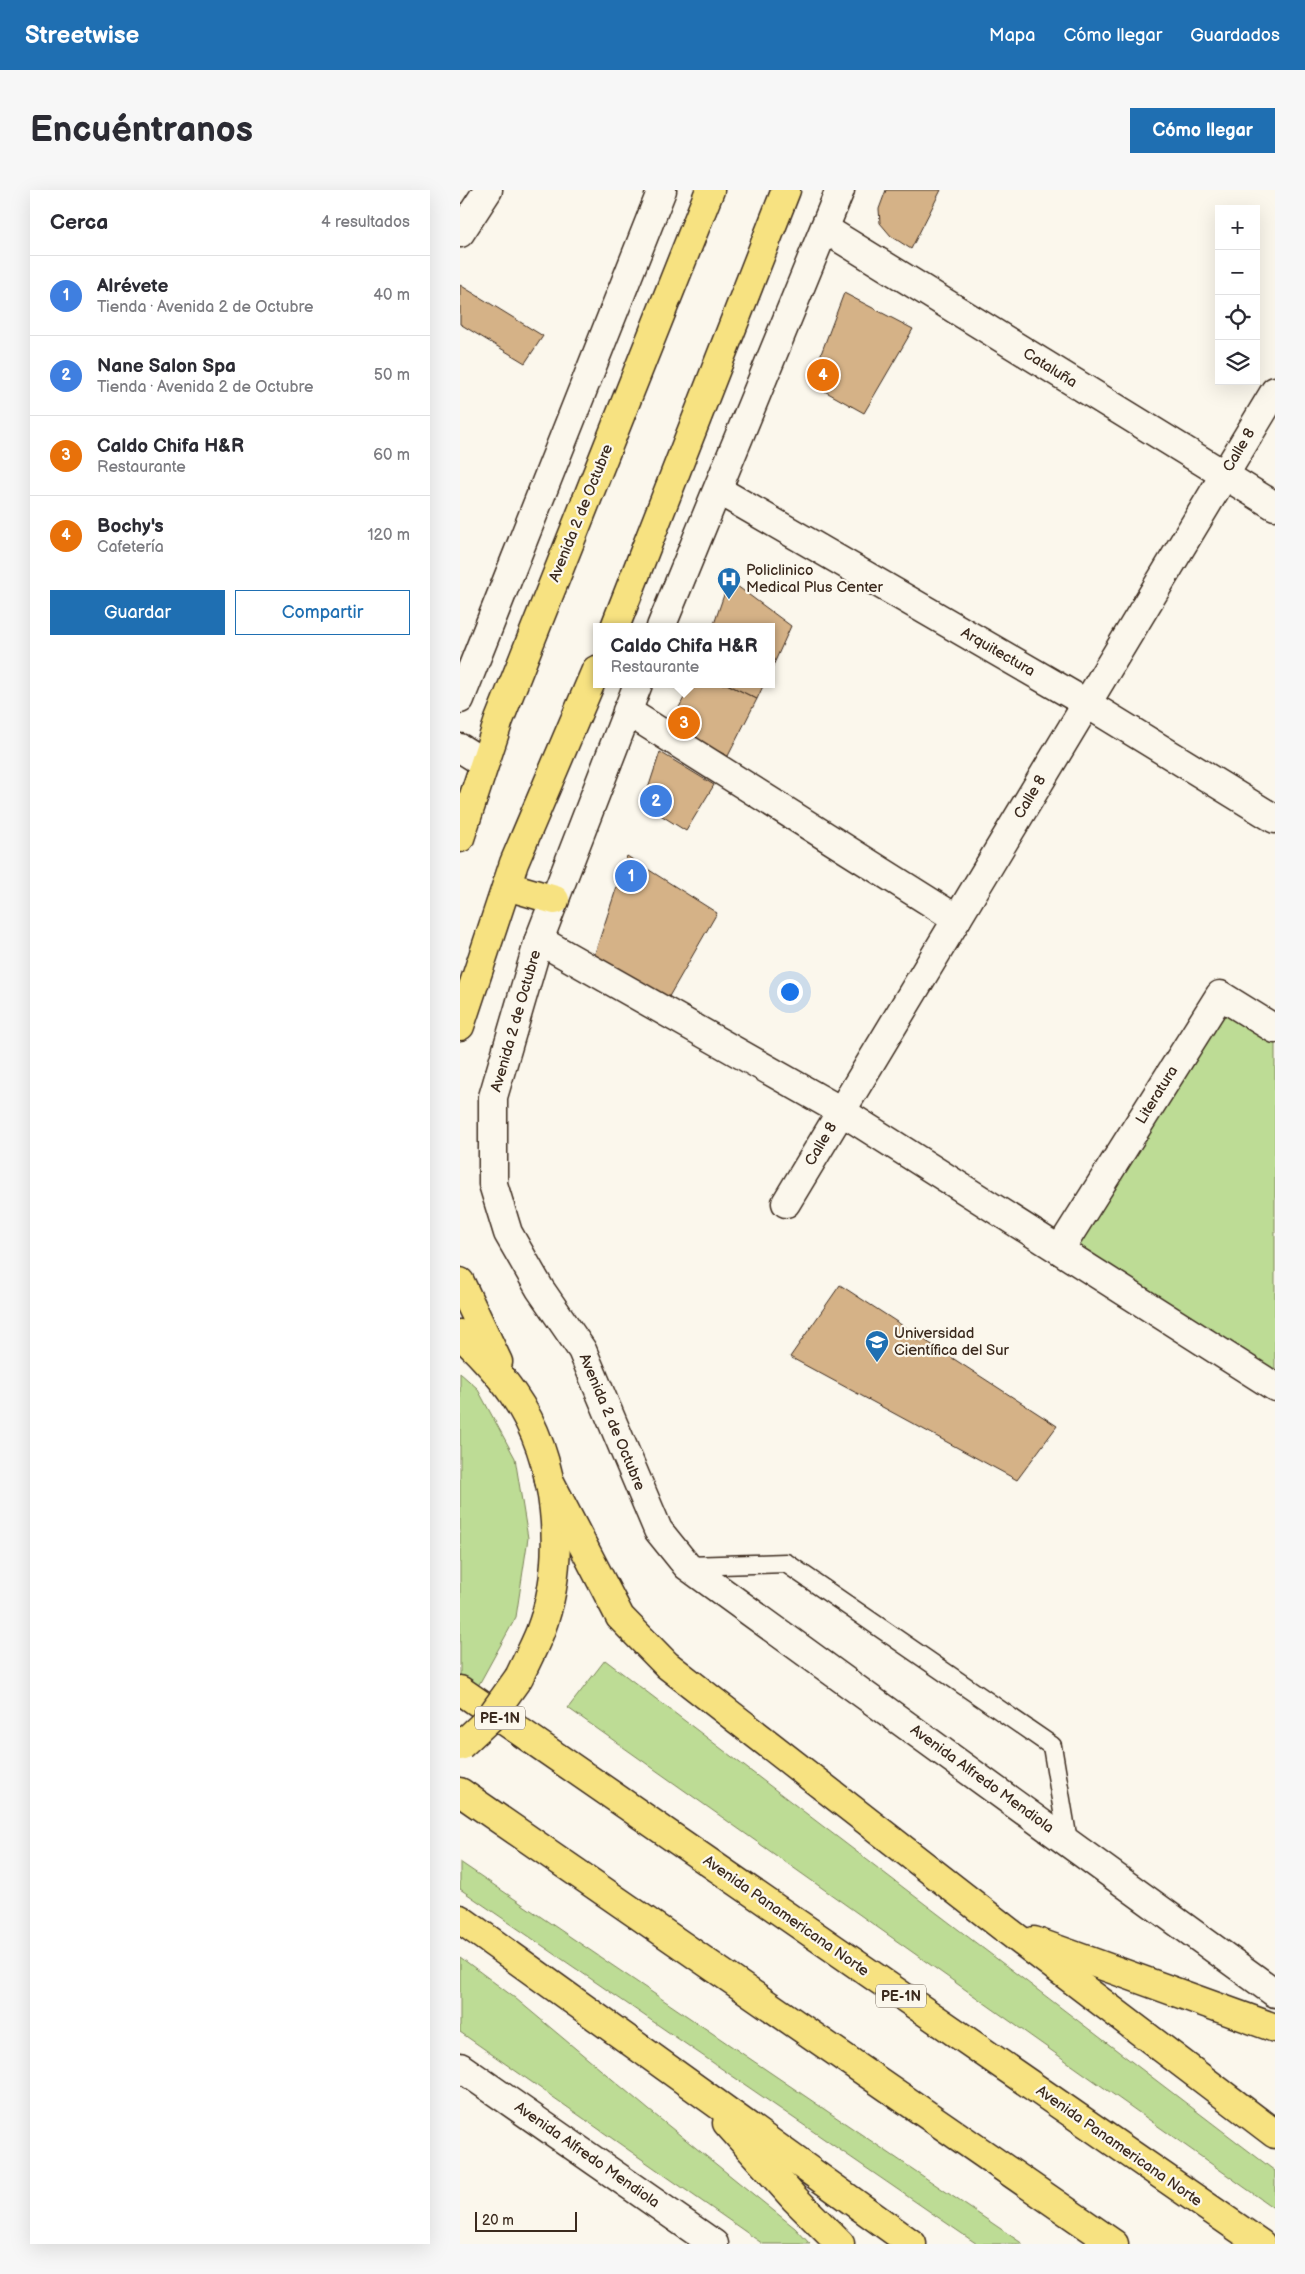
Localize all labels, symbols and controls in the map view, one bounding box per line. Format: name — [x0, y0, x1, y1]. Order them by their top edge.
text: Streetwise — [25, 21, 139, 50]
text: Mapa — [989, 25, 1035, 46]
text: Cómo llegar — [1063, 25, 1162, 46]
text: Guardados — [1190, 25, 1280, 46]
button: Cómo llegar — [1130, 108, 1275, 153]
text: Encuéntranos — [30, 109, 253, 152]
map controls — [1215, 205, 1260, 385]
button: + — [1215, 205, 1260, 250]
text: Cerca — [50, 210, 108, 235]
text: 4 resultados — [321, 213, 410, 232]
button: − — [1215, 250, 1260, 295]
text: Alrévete — [97, 275, 168, 298]
text: 1 — [63, 286, 69, 305]
text: 40 m — [373, 286, 410, 305]
button: locate — [1215, 295, 1260, 340]
text: Tienda · Avenida 2 de Octubre — [97, 298, 313, 317]
button: layers — [1215, 340, 1260, 385]
street label: Cataluña — [1019, 344, 1081, 392]
text: Nane Salon Spa — [97, 355, 236, 378]
pin: 4 — [807, 356, 839, 394]
text: 2 — [61, 366, 71, 385]
text: 50 m — [374, 366, 410, 385]
text: Tienda · Avenida 2 de Octubre — [97, 378, 313, 397]
street label: Calle 8 — [1219, 425, 1259, 475]
text: Caldo Chifa H&R — [97, 435, 244, 458]
street label: Avenida 2 de Octubre — [545, 441, 617, 585]
text: 3 — [61, 446, 71, 465]
text: 60 m — [373, 446, 410, 465]
text: Restaurante — [97, 458, 186, 477]
text: Bochy's — [97, 515, 164, 538]
text: 4 — [61, 526, 71, 545]
text: 120 m — [367, 526, 410, 545]
text: Cafetería — [97, 538, 164, 557]
place label: Policlinico Medical Plus Center — [746, 561, 883, 597]
hospital icon: Policlinico Medical Plus Center — [716, 566, 742, 600]
button: Guardar — [50, 590, 225, 635]
button: Compartir — [235, 590, 410, 635]
popup — [593, 623, 775, 688]
street label: Arquitectura — [958, 623, 1038, 681]
text: Caldo Chifa H&R — [611, 635, 758, 658]
text: Restaurante — [611, 658, 699, 677]
pin: 3 — [668, 704, 700, 742]
street label: Calle 8 — [1010, 772, 1050, 822]
pin: 2 — [640, 782, 672, 820]
pin: 1 — [615, 857, 647, 895]
street label: Avenida 2 de Octubre — [487, 948, 545, 1094]
your location — [777, 979, 803, 1005]
street label: Literatura — [1132, 1062, 1182, 1128]
street label: Calle 8 — [801, 1119, 841, 1169]
place label: Universidad Científica del Sur — [894, 1324, 1010, 1360]
school or university icon: Universidad Científica del Sur — [864, 1329, 890, 1363]
street label: Avenida 2 de Octubre — [575, 1351, 649, 1493]
road number: PE-1N — [475, 1706, 525, 1730]
street label: Avenida Alfredo Mendiola — [907, 1721, 1057, 1837]
street label: Avenida Panamericana Norte — [699, 1851, 873, 1981]
road number: PE-1N — [876, 1984, 926, 2008]
street label: Avenida Panamericana Norte — [1032, 2081, 1206, 2211]
street label: Avenida Alfredo Mendiola — [511, 2098, 663, 2212]
scale bar — [475, 2209, 578, 2232]
text: 20 m — [482, 2212, 514, 2229]

